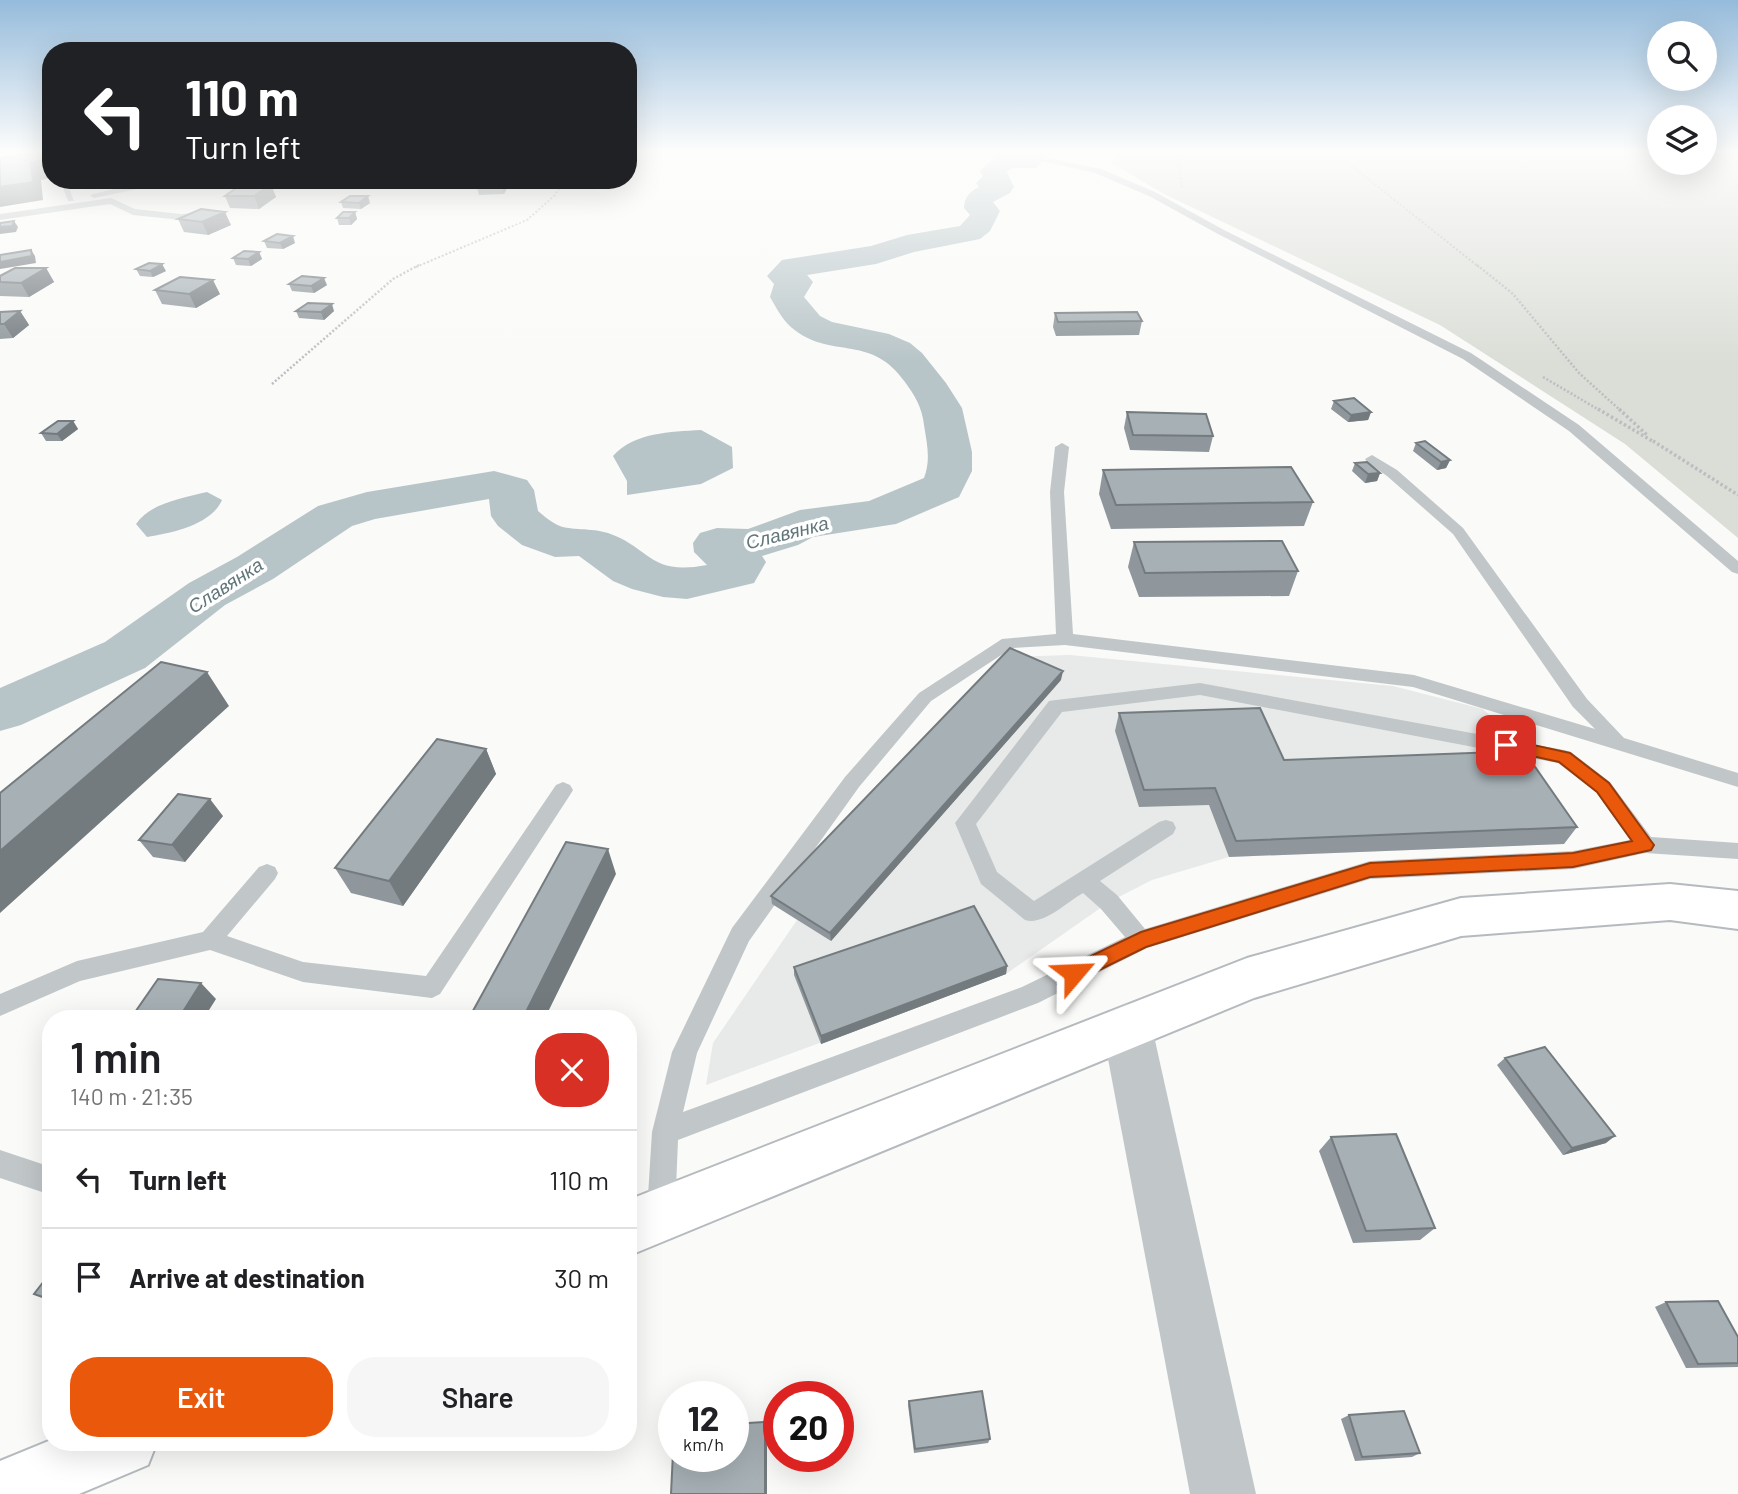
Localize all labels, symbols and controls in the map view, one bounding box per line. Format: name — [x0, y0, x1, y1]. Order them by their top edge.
map controls — [1647, 21, 1717, 175]
button: search — [1647, 21, 1717, 91]
text: 110 m — [185, 67, 299, 126]
icon: left — [70, 70, 161, 161]
button: layers — [1647, 105, 1717, 175]
text: Turn left — [185, 127, 302, 165]
water label: Славянка — [743, 511, 831, 553]
water label: Славянка — [183, 552, 267, 618]
pin — [1476, 715, 1536, 775]
icon: arrive — [1487, 726, 1525, 764]
position arrow — [1037, 936, 1111, 1010]
text: 1 min — [70, 1031, 162, 1081]
button: close — [535, 1033, 609, 1107]
text: 140 m · 21:35 — [70, 1082, 193, 1110]
icon: left — [70, 1160, 108, 1198]
text: Turn left — [129, 1164, 227, 1195]
text: 110 m — [549, 1164, 609, 1195]
icon: arrive — [70, 1258, 108, 1296]
text: Arrive at destination — [129, 1262, 365, 1293]
text: 30 m — [554, 1262, 609, 1293]
button: Exit — [70, 1357, 333, 1437]
button: Share — [347, 1357, 609, 1437]
speed limit sign: 20 — [763, 1381, 854, 1472]
text: 12 — [687, 1396, 719, 1438]
text: km/h — [683, 1433, 724, 1455]

